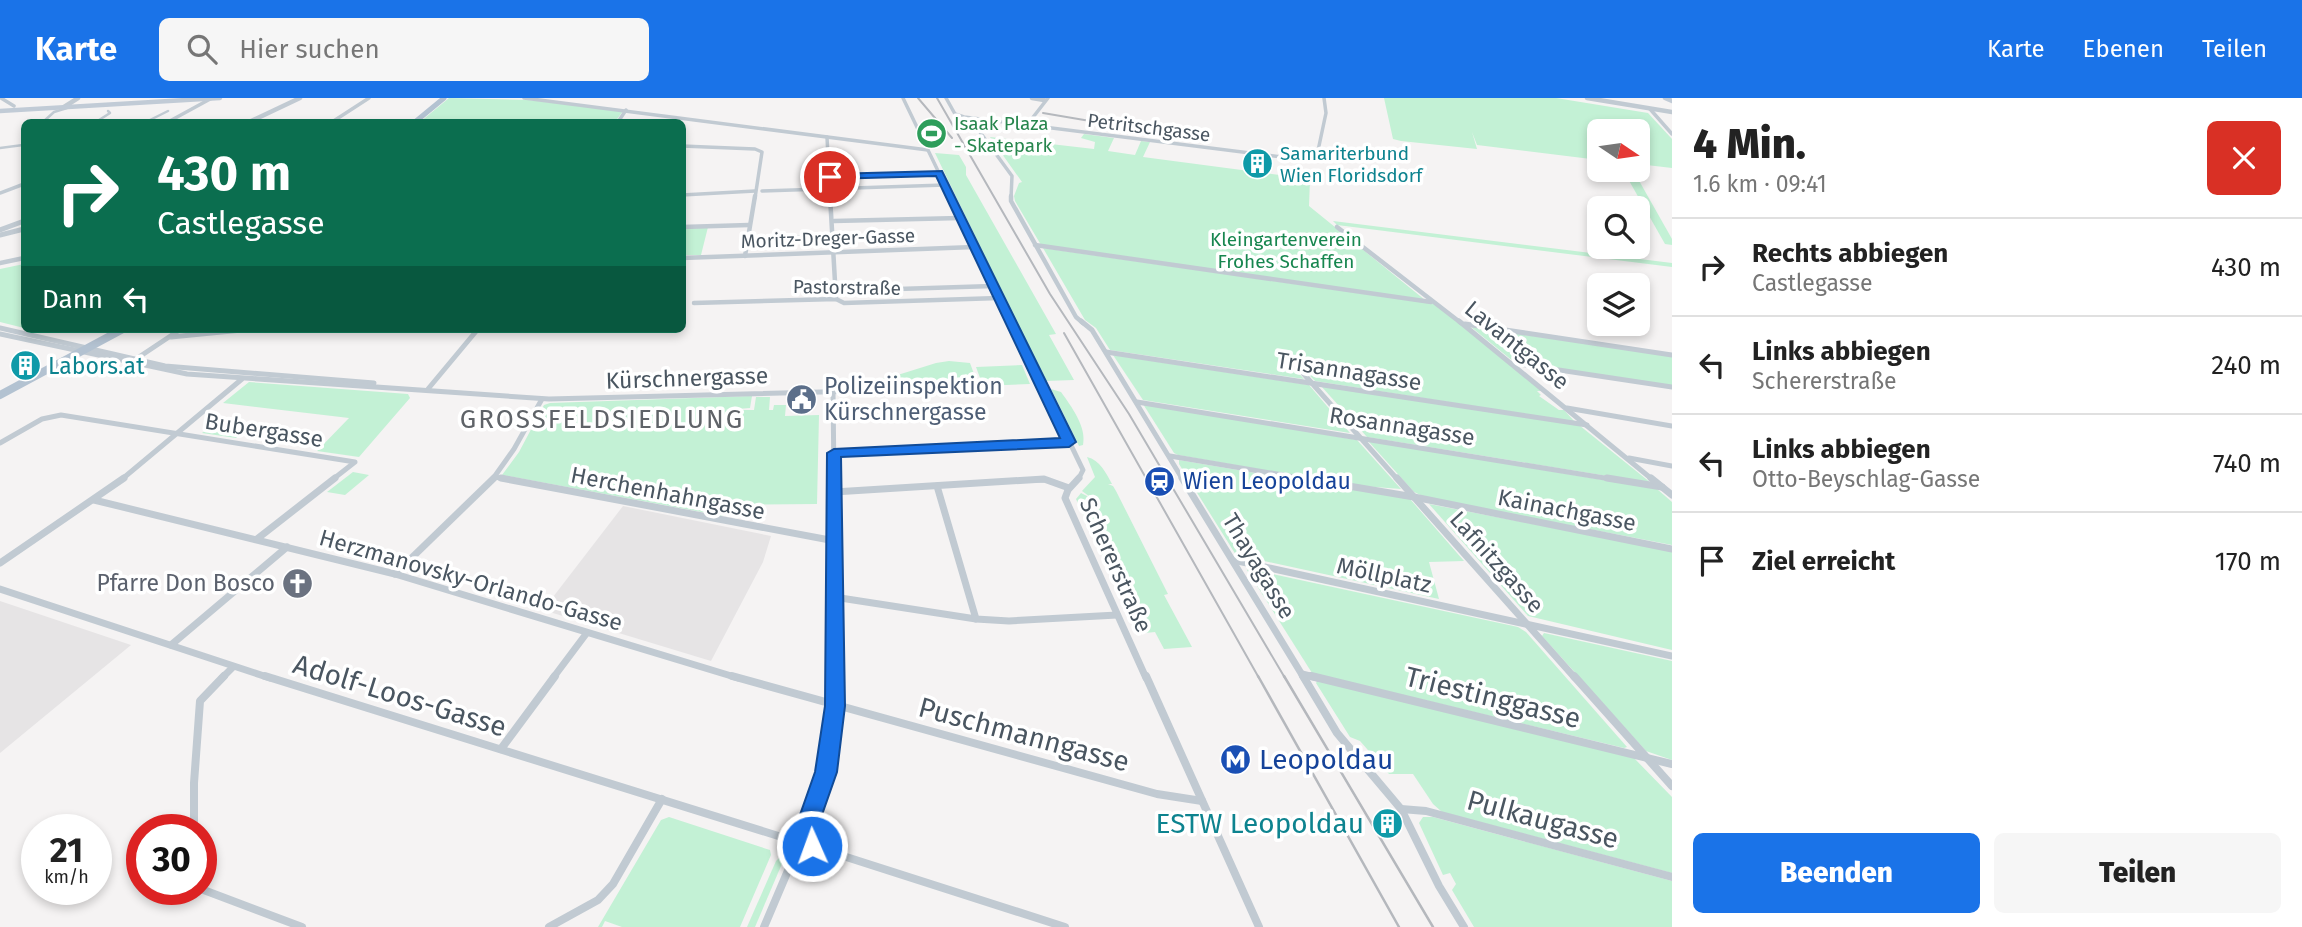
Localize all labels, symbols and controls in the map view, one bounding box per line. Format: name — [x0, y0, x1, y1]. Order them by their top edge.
search box — [159, 18, 649, 81]
text: Karte — [35, 29, 117, 69]
icon: search — [183, 30, 221, 68]
text: Hier suchen — [239, 34, 380, 65]
text: Karte — [1987, 35, 2045, 63]
text: Ebenen — [2083, 35, 2164, 63]
text: Teilen — [2202, 35, 2267, 63]
street label: Petritschgasse — [1086, 109, 1212, 146]
place label: Isaak Plaza - Skatepark — [954, 112, 1053, 157]
sports icon: Isaak Plaza - Skatepark — [914, 117, 948, 151]
north arrow — [1587, 119, 1650, 182]
map controls — [1587, 119, 1650, 336]
text: 4 Min. — [1693, 119, 1806, 169]
button: close — [2207, 121, 2281, 195]
place label: Samariterbund Wien Floridsdorf — [1280, 142, 1424, 187]
text: 430 m — [157, 144, 291, 203]
icon: right — [42, 147, 133, 238]
pin — [800, 147, 860, 207]
building icon: Samariterbund Wien Floridsdorf — [1240, 147, 1274, 181]
icon: arrive — [811, 158, 849, 196]
text: 1.6 km · 09:41 — [1693, 170, 1827, 198]
button: search — [1587, 196, 1650, 259]
text: Castlegasse — [157, 204, 325, 242]
street label: Moritz-Dreger-Gasse — [740, 224, 916, 253]
park label: Kleingartenverein Frohes Schaffen — [1210, 228, 1362, 273]
text: Rechts abbiegen — [1752, 238, 1948, 269]
icon: right — [1693, 248, 1731, 286]
text: 430 m — [2211, 252, 2281, 283]
text: Castlegasse — [1752, 269, 1873, 297]
button: layers — [1587, 273, 1650, 336]
street label: Pastorstraße — [793, 275, 901, 300]
icon: left — [117, 280, 155, 318]
text: Dann — [42, 284, 103, 315]
street label: Lavantgasse — [1459, 295, 1575, 395]
text: Links abbiegen — [1752, 336, 1931, 367]
street label: Trisannagasse — [1275, 346, 1423, 396]
icon: left — [1693, 346, 1731, 384]
building icon: Labors.at — [8, 349, 42, 383]
text: 240 m — [2211, 350, 2281, 381]
place label: Labors.at — [48, 352, 145, 380]
street label: Kürschnergasse — [605, 361, 769, 395]
text: Schererstraße — [1752, 367, 1897, 395]
place label: Polizeiinspektion Kürschnergasse — [824, 372, 1003, 426]
public building icon: Polizeiinspektion Kürschnergasse — [784, 382, 818, 416]
street label: Rosannagasse — [1327, 401, 1477, 451]
district label: GROSSFELDSIEDLUNG — [460, 404, 744, 435]
street label: Bubergasse — [203, 407, 325, 453]
text: Links abbiegen — [1752, 434, 1931, 465]
icon: left — [1693, 444, 1731, 482]
text: 740 m — [2213, 448, 2281, 479]
street label: Herchenhahngasse — [568, 460, 768, 526]
station icon: Wien Leopoldau — [1143, 464, 1177, 498]
text: Otto-Beyschlag-Gasse — [1752, 465, 1980, 493]
place label: Wien Leopoldau — [1183, 467, 1351, 495]
street label: Kainachgasse — [1495, 483, 1639, 537]
street label: Schererstraße — [1074, 493, 1158, 637]
street label: Lafnitzgasse — [1444, 505, 1550, 619]
street label: Thayagasse — [1217, 508, 1301, 624]
street label: Herzmanovsky-Orlando-Gasse — [316, 523, 626, 637]
icon: arrive — [1693, 542, 1731, 580]
text: Ziel erreicht — [1752, 546, 1895, 577]
text: 170 m — [2215, 546, 2281, 577]
street label: Möllplatz — [1334, 551, 1434, 599]
church icon: Pfarre Don Bosco — [281, 566, 315, 600]
place label: Pfarre Don Bosco — [96, 569, 275, 597]
street label: Adolf-Loos-Gasse — [289, 647, 510, 744]
street label: Triestinggasse — [1402, 660, 1584, 735]
street label: Puschmanngasse — [915, 690, 1133, 778]
metro station icon: Leopoldau — [1219, 742, 1253, 776]
place label: Leopoldau — [1259, 743, 1393, 776]
street label: Pulkaugasse — [1463, 783, 1622, 856]
building icon: ESTW Leopoldau — [1370, 806, 1404, 840]
place label: ESTW Leopoldau — [1155, 807, 1364, 840]
position arrow — [775, 809, 849, 883]
speed limit sign: 30 — [126, 814, 217, 905]
text: 21 — [50, 829, 83, 871]
button: Beenden — [1693, 833, 1980, 913]
button: Teilen — [1994, 833, 2281, 913]
text: km/h — [44, 866, 89, 888]

